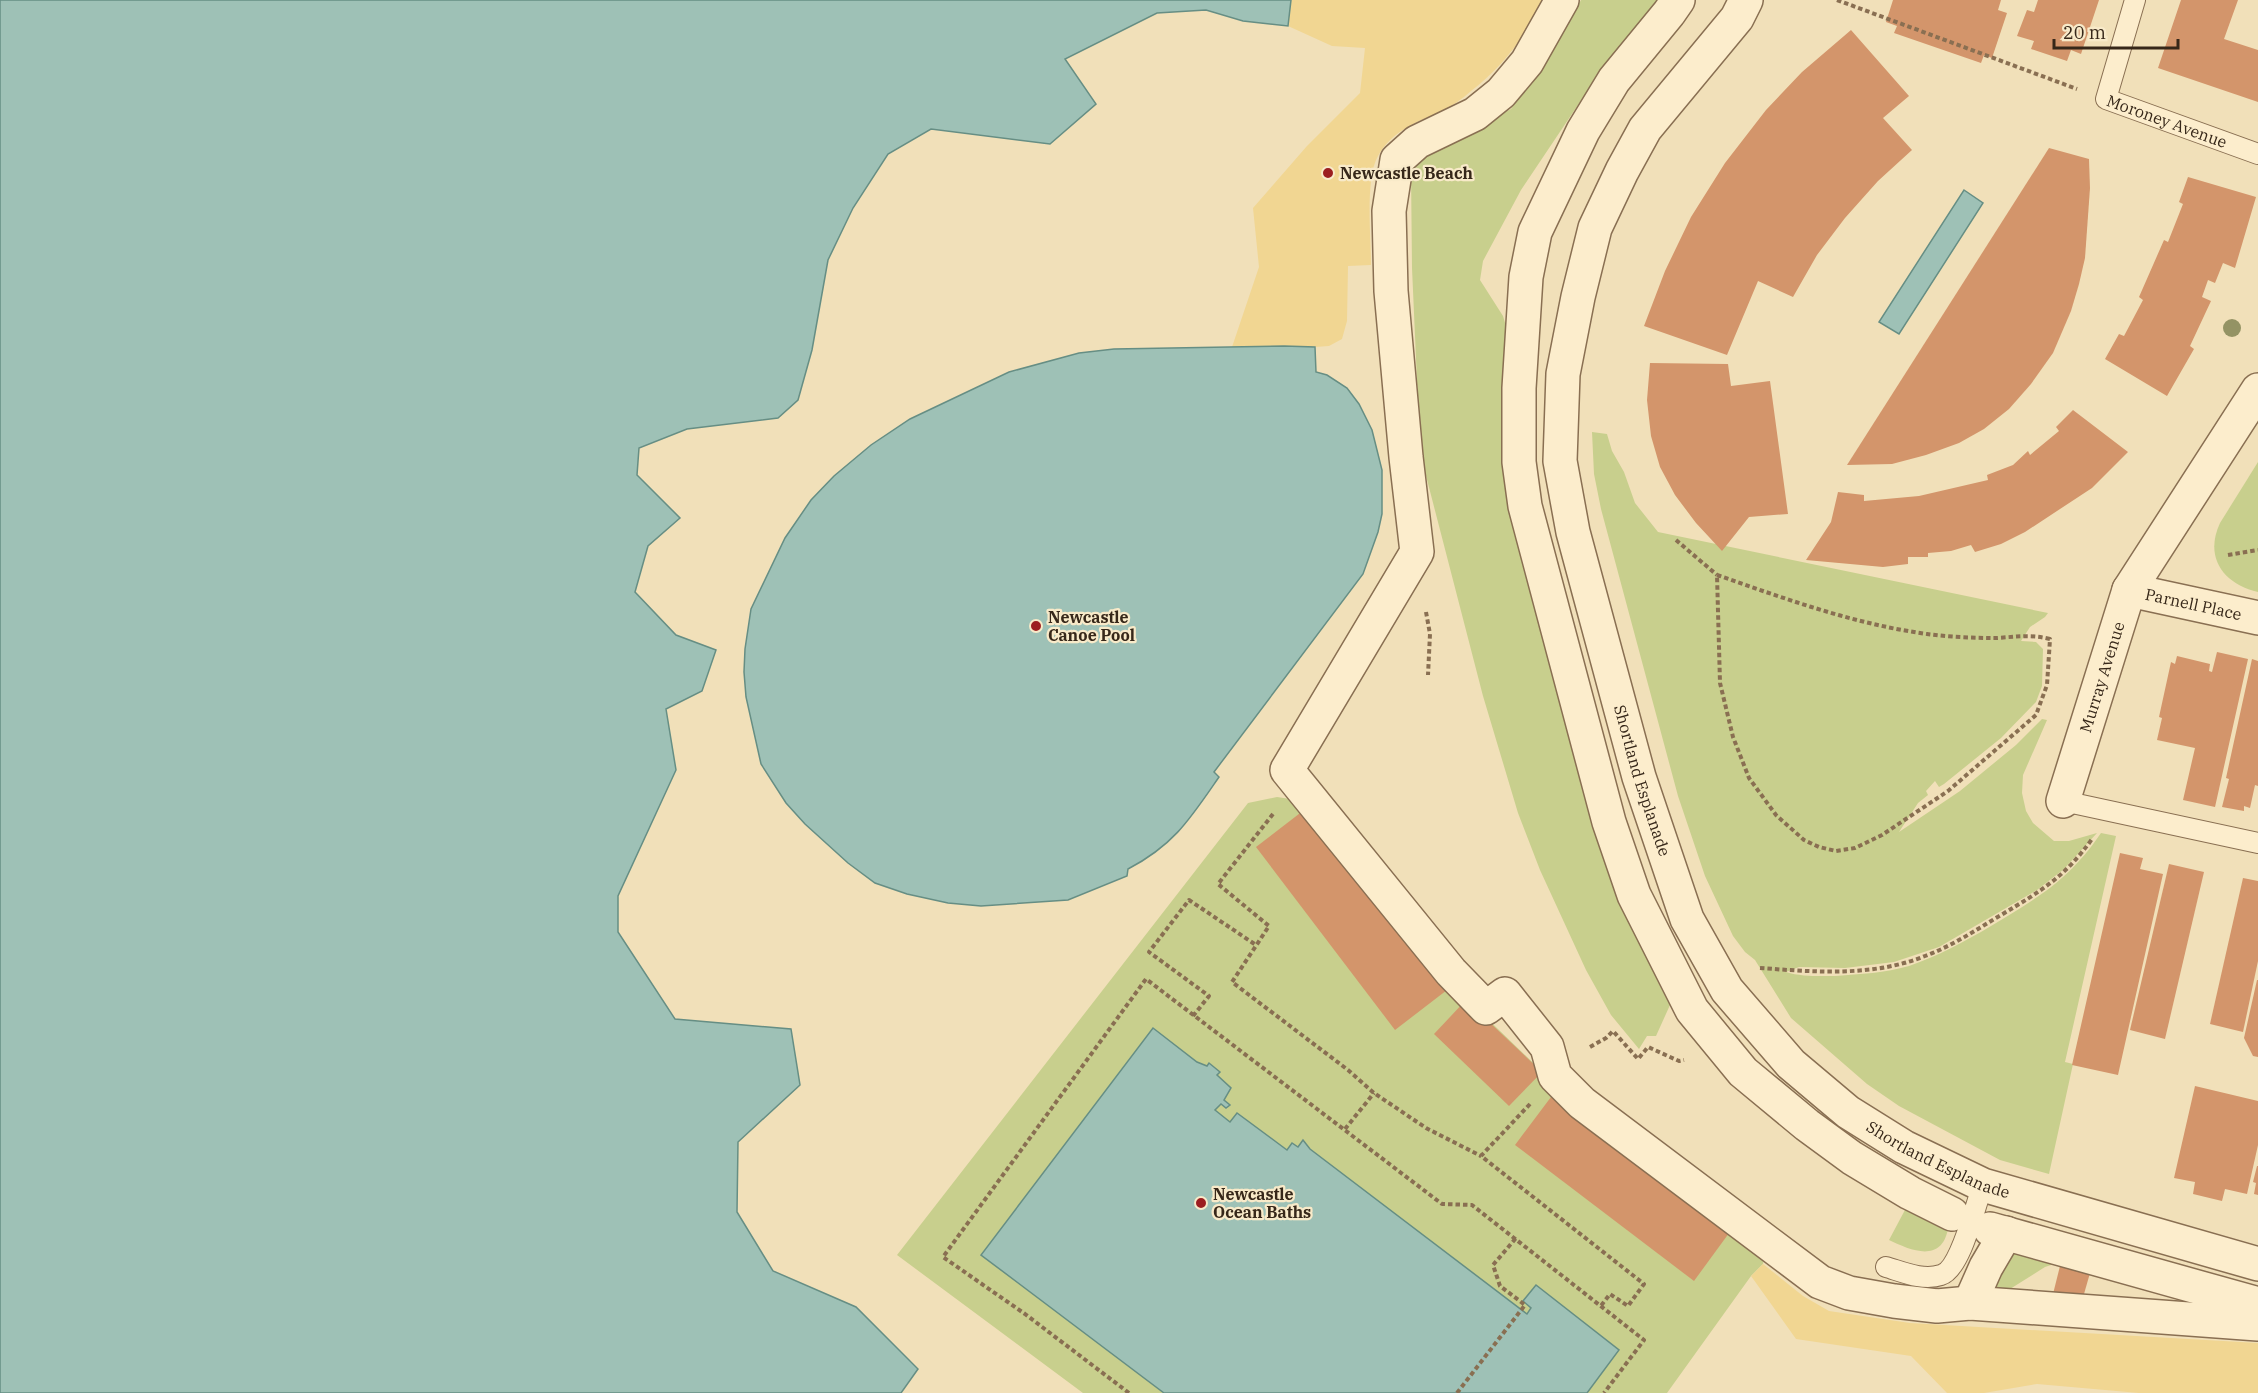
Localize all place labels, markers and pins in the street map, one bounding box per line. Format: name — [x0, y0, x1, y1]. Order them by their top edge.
place label: Newcastle Beach — [1340, 163, 1473, 183]
marker: Newcastle Beach — [1321, 166, 1335, 180]
place label: Newcastle Canoe Pool — [1048, 607, 1135, 645]
marker: Newcastle Canoe Pool — [1029, 619, 1043, 633]
place label: Newcastle Ocean Baths — [1213, 1184, 1311, 1222]
marker: Newcastle Ocean Baths — [1194, 1196, 1208, 1210]

